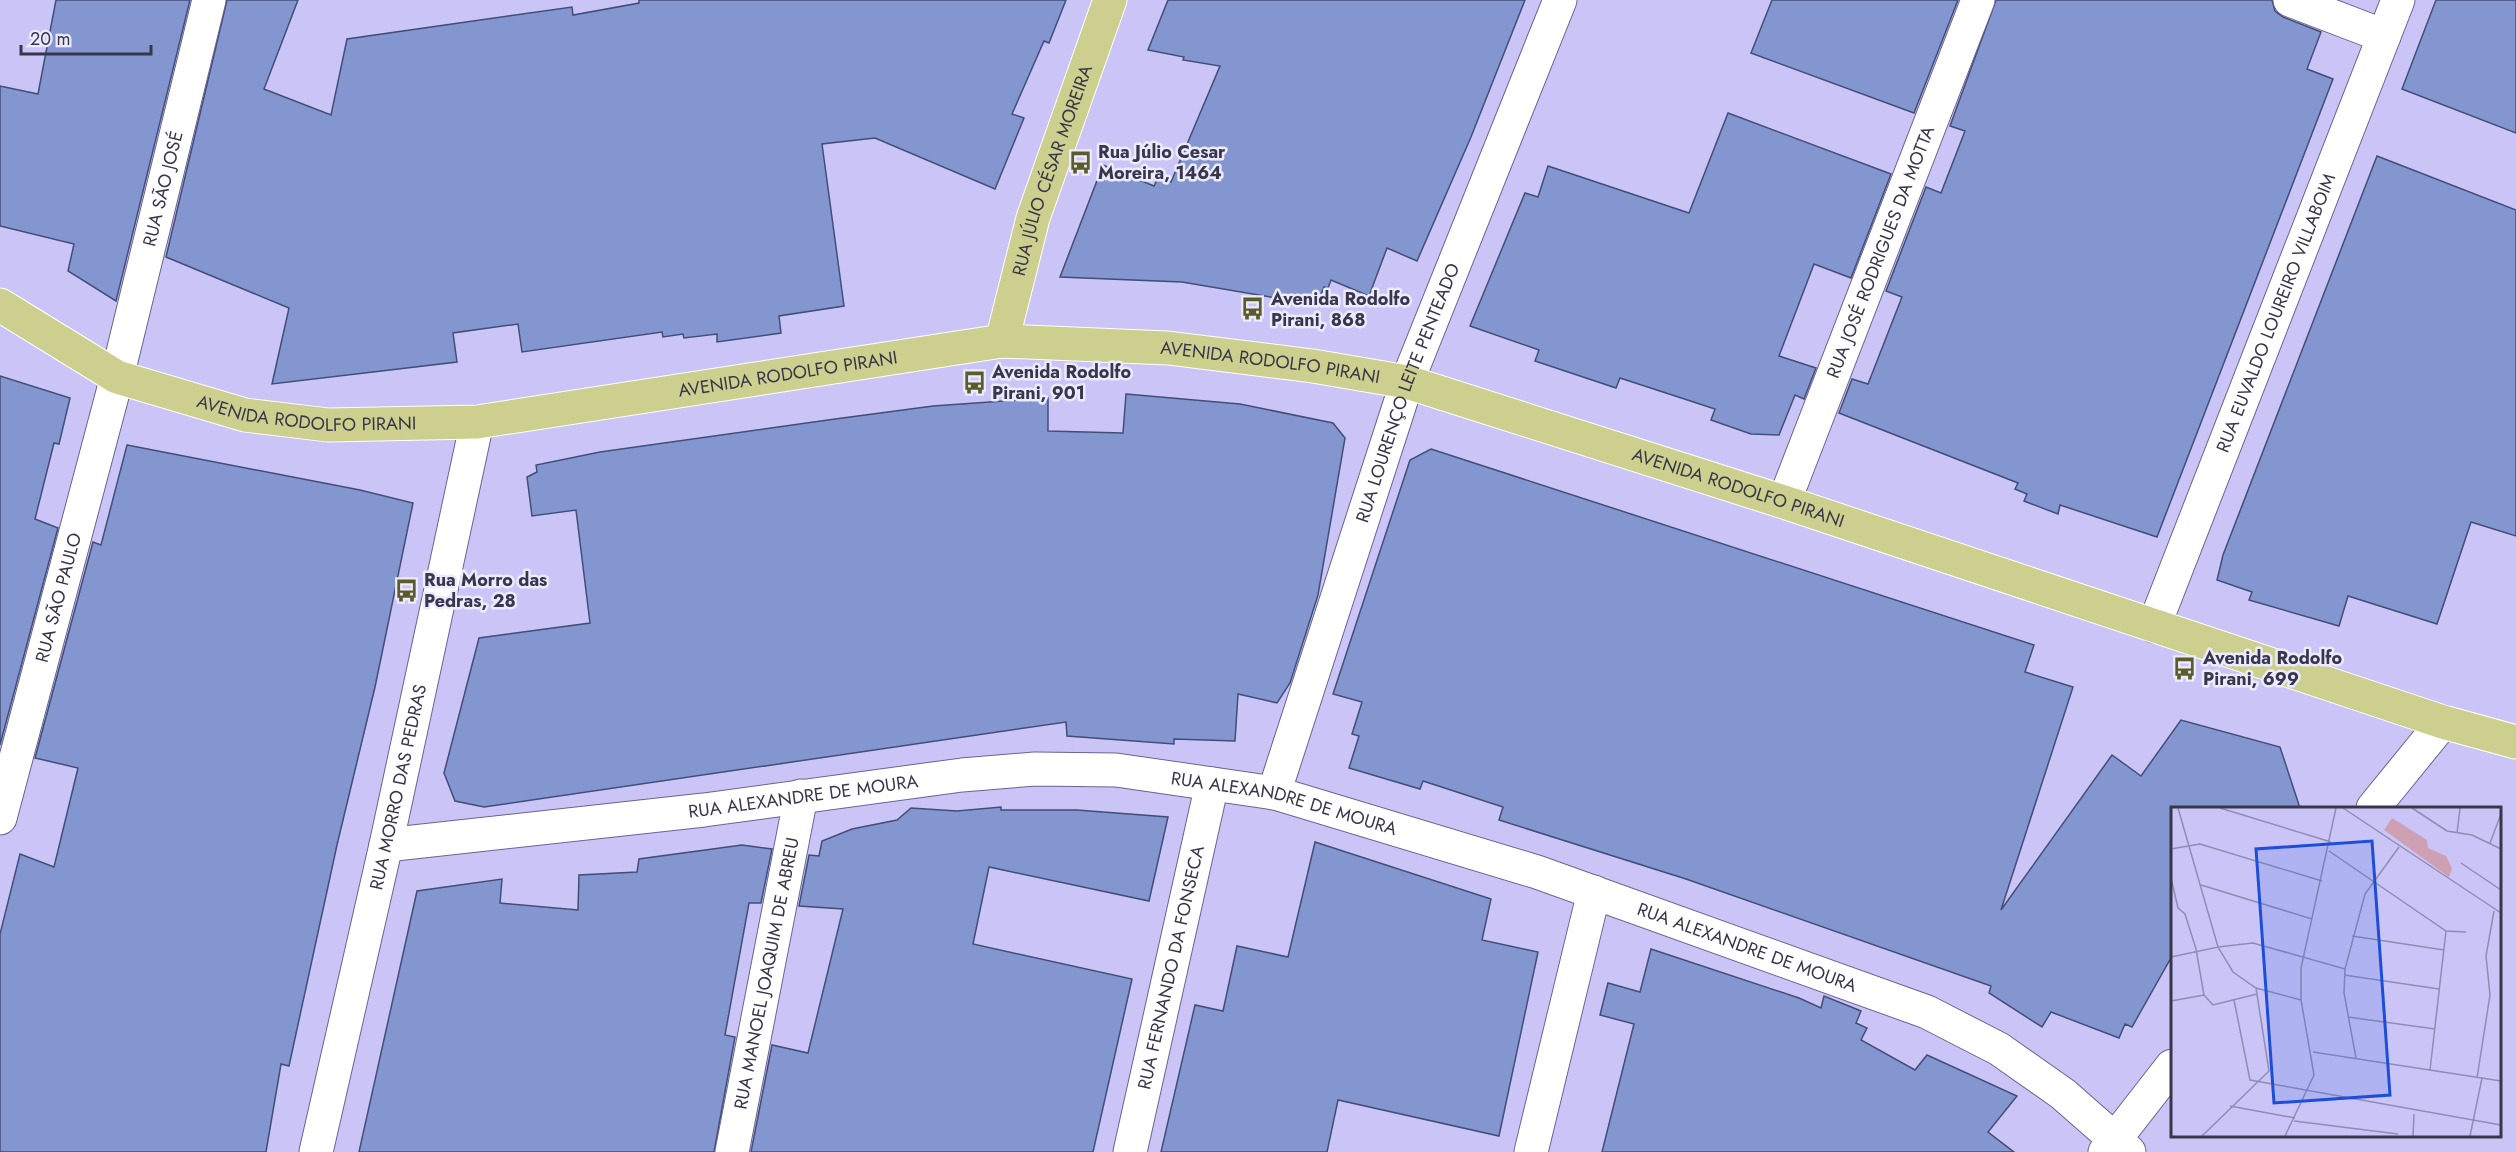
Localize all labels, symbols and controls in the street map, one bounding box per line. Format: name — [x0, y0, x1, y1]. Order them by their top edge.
scale bar — [21, 18, 152, 56]
text: 20 m — [30, 26, 70, 52]
street label: RUA JÚLIO CÉSAR MOREIRA — [1006, 61, 1099, 279]
street label: RUA JOSÉ RODRIGUES DA MOTTA — [1820, 122, 1941, 382]
street label: RUA SÃO JOSÉ — [136, 128, 190, 249]
place label: Rua Júlio Cesar Moreira, 1464 — [1098, 139, 1226, 186]
bus stop icon: Rua Júlio Cesar Moreira, 1464 — [1067, 149, 1093, 175]
street label: RUA EUVALDO LOUREIRO VILLABOIM — [2210, 170, 2342, 456]
street label: RUA LOURENÇO LEITE PENTEADO — [1349, 259, 1466, 526]
place label: Avenida Rodolfo Pirani, 868 — [1270, 286, 1410, 333]
bus stop icon: Avenida Rodolfo Pirani, 868 — [1240, 296, 1266, 322]
street label: AVENIDA RODOLFO PIRANI — [1160, 335, 1382, 390]
street label: AVENIDA RODOLFO PIRANI — [676, 344, 899, 404]
place label: Avenida Rodolfo Pirani, 901 — [991, 359, 1131, 406]
bus stop icon: Avenida Rodolfo Pirani, 901 — [961, 369, 987, 395]
street label: AVENIDA RODOLFO PIRANI — [194, 388, 416, 438]
street label: AVENIDA RODOLFO PIRANI — [1629, 441, 1848, 534]
street label: RUA SÃO PAULO — [29, 530, 88, 665]
place label: Rua Morro das Pedras, 28 — [424, 567, 547, 614]
bus stop icon: Rua Morro das Pedras, 28 — [393, 577, 419, 603]
place label: Avenida Rodolfo Pirani, 699 — [2202, 645, 2342, 692]
bus stop icon: Avenida Rodolfo Pirani, 699 — [2172, 655, 2198, 681]
street label: RUA MORRO DAS PEDRAS — [363, 682, 433, 893]
street label: RUA ALEXANDRE DE MOURA — [1169, 765, 1400, 842]
street label: RUA ALEXANDRE DE MOURA — [687, 768, 920, 825]
inset map — [2171, 807, 2501, 1137]
street label: RUA MANOEL JOAQUIM DE ABREU — [728, 835, 806, 1112]
street label: RUA FERNANDO DA FONSECA — [1131, 843, 1211, 1092]
street label: RUA ALEXANDRE DE MOURA — [1634, 896, 1861, 999]

